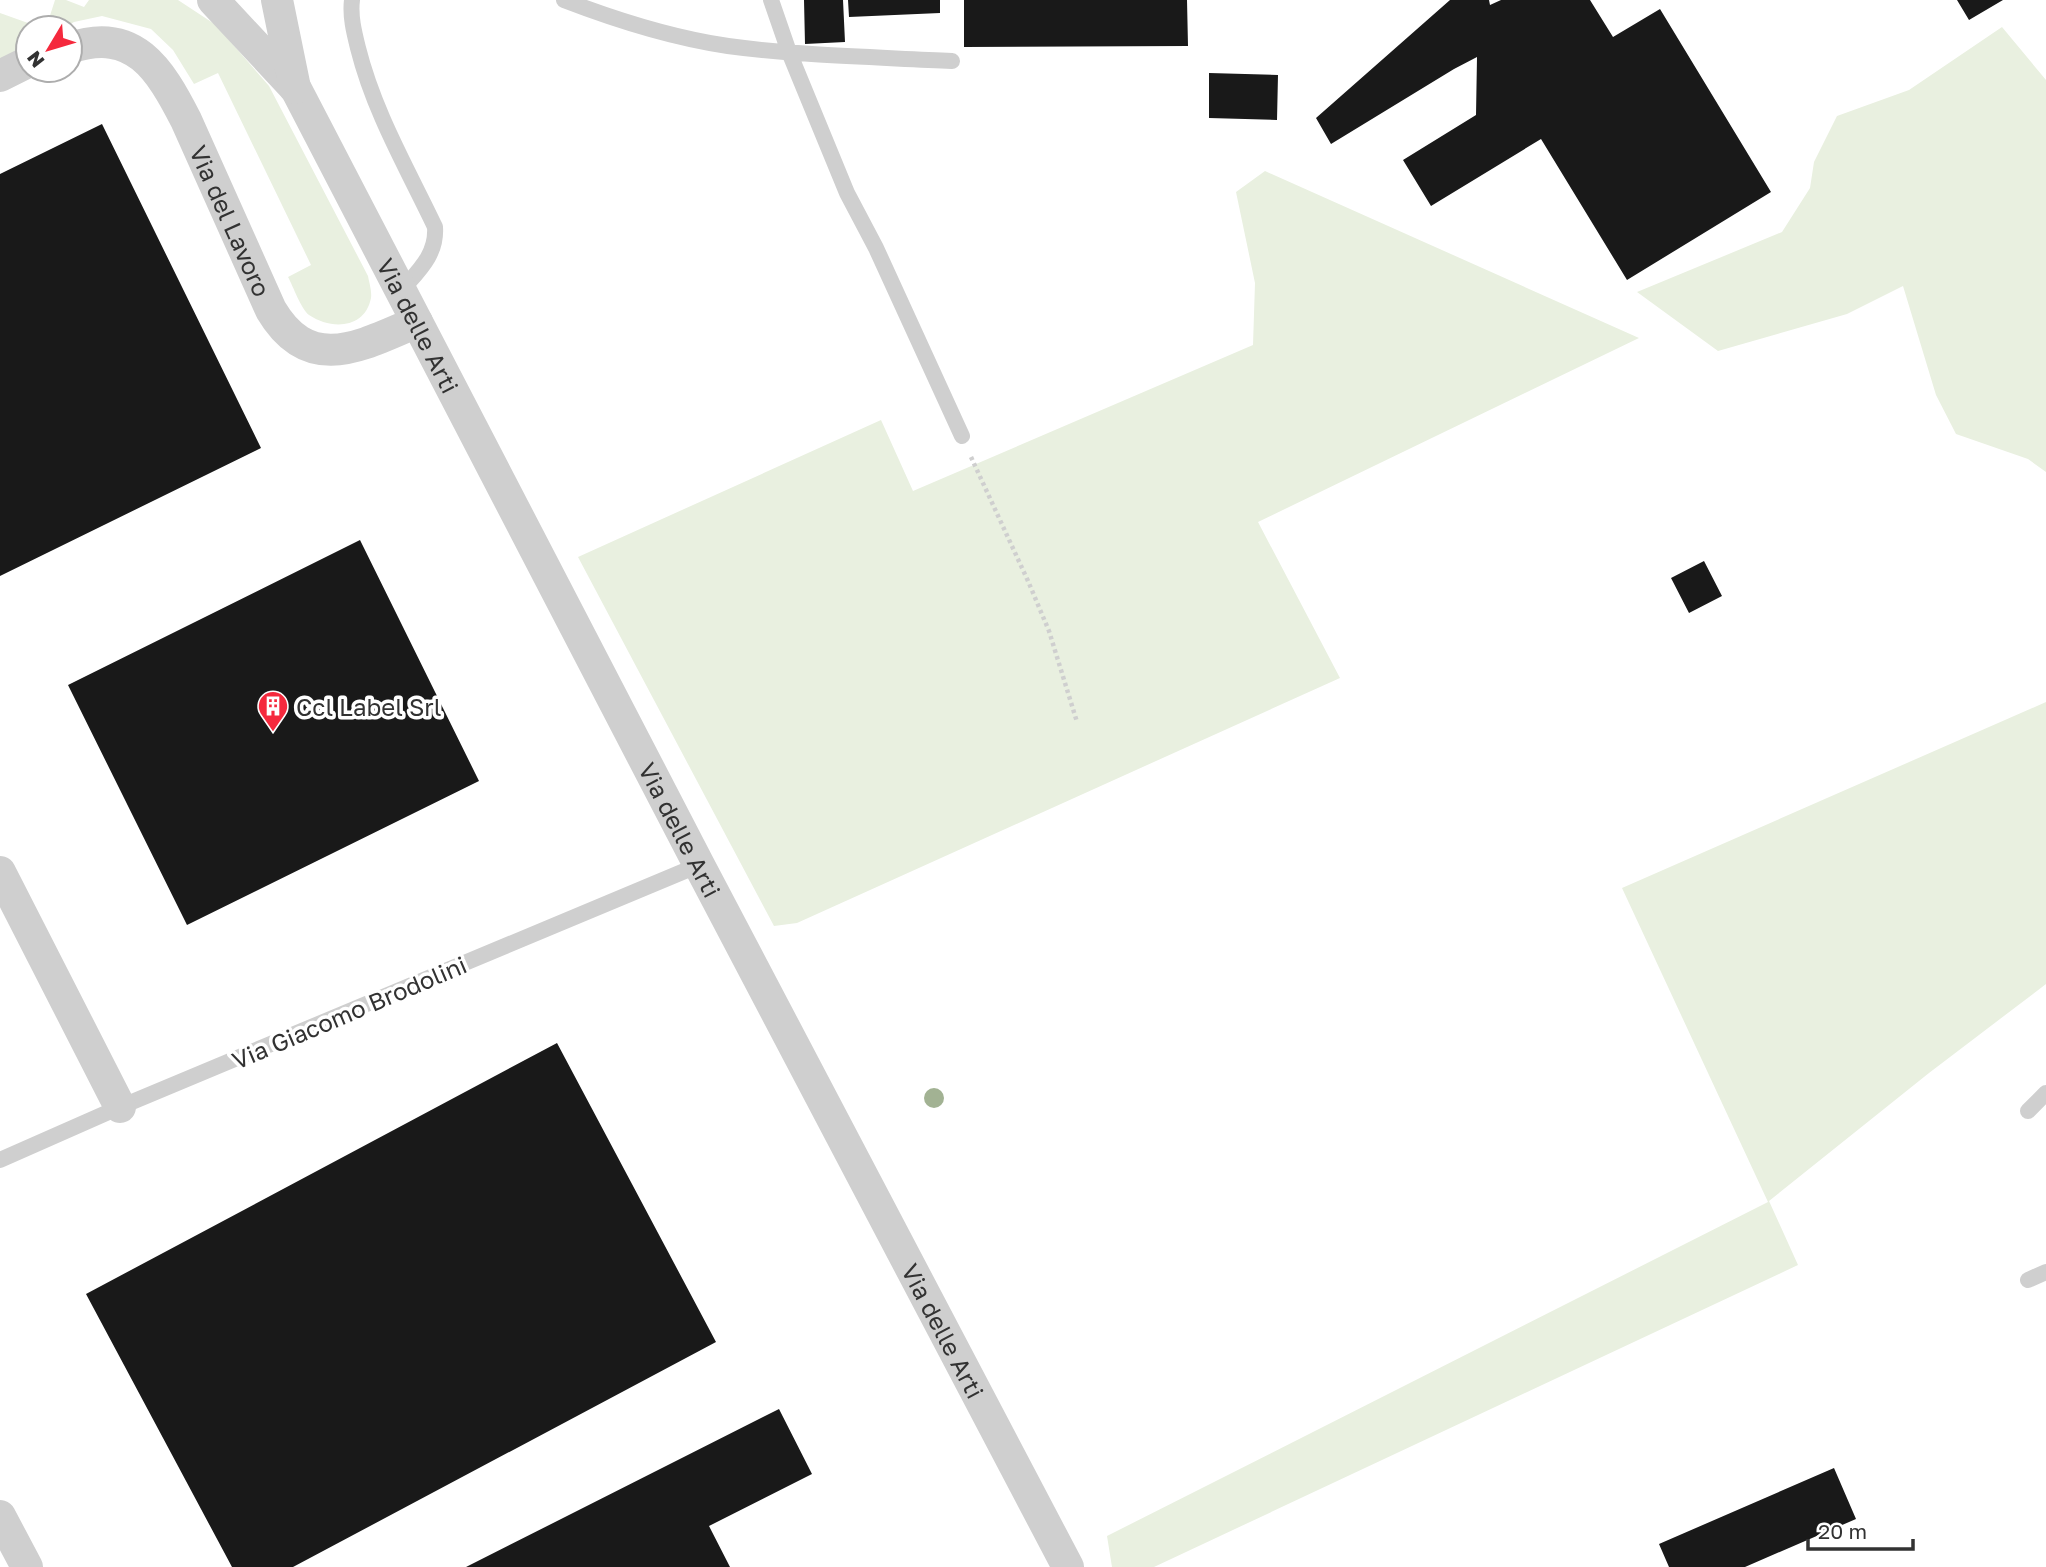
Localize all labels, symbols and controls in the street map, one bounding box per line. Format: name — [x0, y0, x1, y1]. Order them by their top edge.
north arrow — [14, 14, 84, 84]
text: N — [22, 47, 49, 73]
street label: Via del Lavoro — [185, 141, 277, 301]
street label: Via delle Arti — [372, 253, 466, 398]
building icon: Ccl Label Srl — [256, 689, 290, 733]
place label: Ccl Label Srl — [296, 692, 441, 721]
street label: Via delle Arti — [634, 757, 728, 902]
street label: Via Giacomo Brodolini — [227, 949, 471, 1075]
street label: Via delle Arti — [896, 1258, 991, 1403]
scale bar — [1808, 1508, 1913, 1552]
text: 20 m — [1818, 1518, 1867, 1544]

